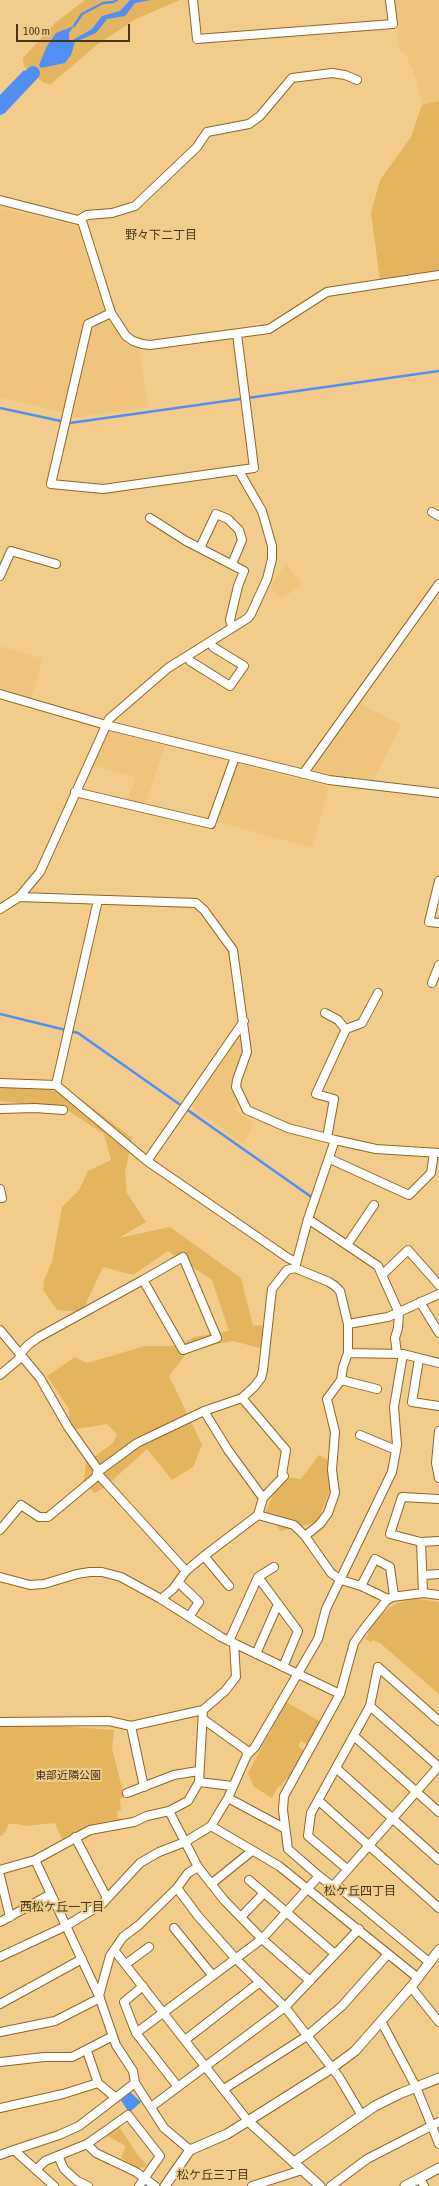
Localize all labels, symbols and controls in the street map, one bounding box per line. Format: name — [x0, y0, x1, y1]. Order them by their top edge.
scale bar — [18, 16, 132, 42]
text: 100 m — [23, 24, 50, 38]
district label: 野々下二丁目 — [125, 228, 197, 242]
park label: 東部近隣公園 — [35, 1769, 101, 1783]
district label: 松ケ丘四丁目 — [324, 1884, 396, 1898]
district label: 西松ケ丘一丁目 — [20, 1900, 104, 1914]
district label: 松ケ丘三丁目 — [177, 2168, 249, 2182]

